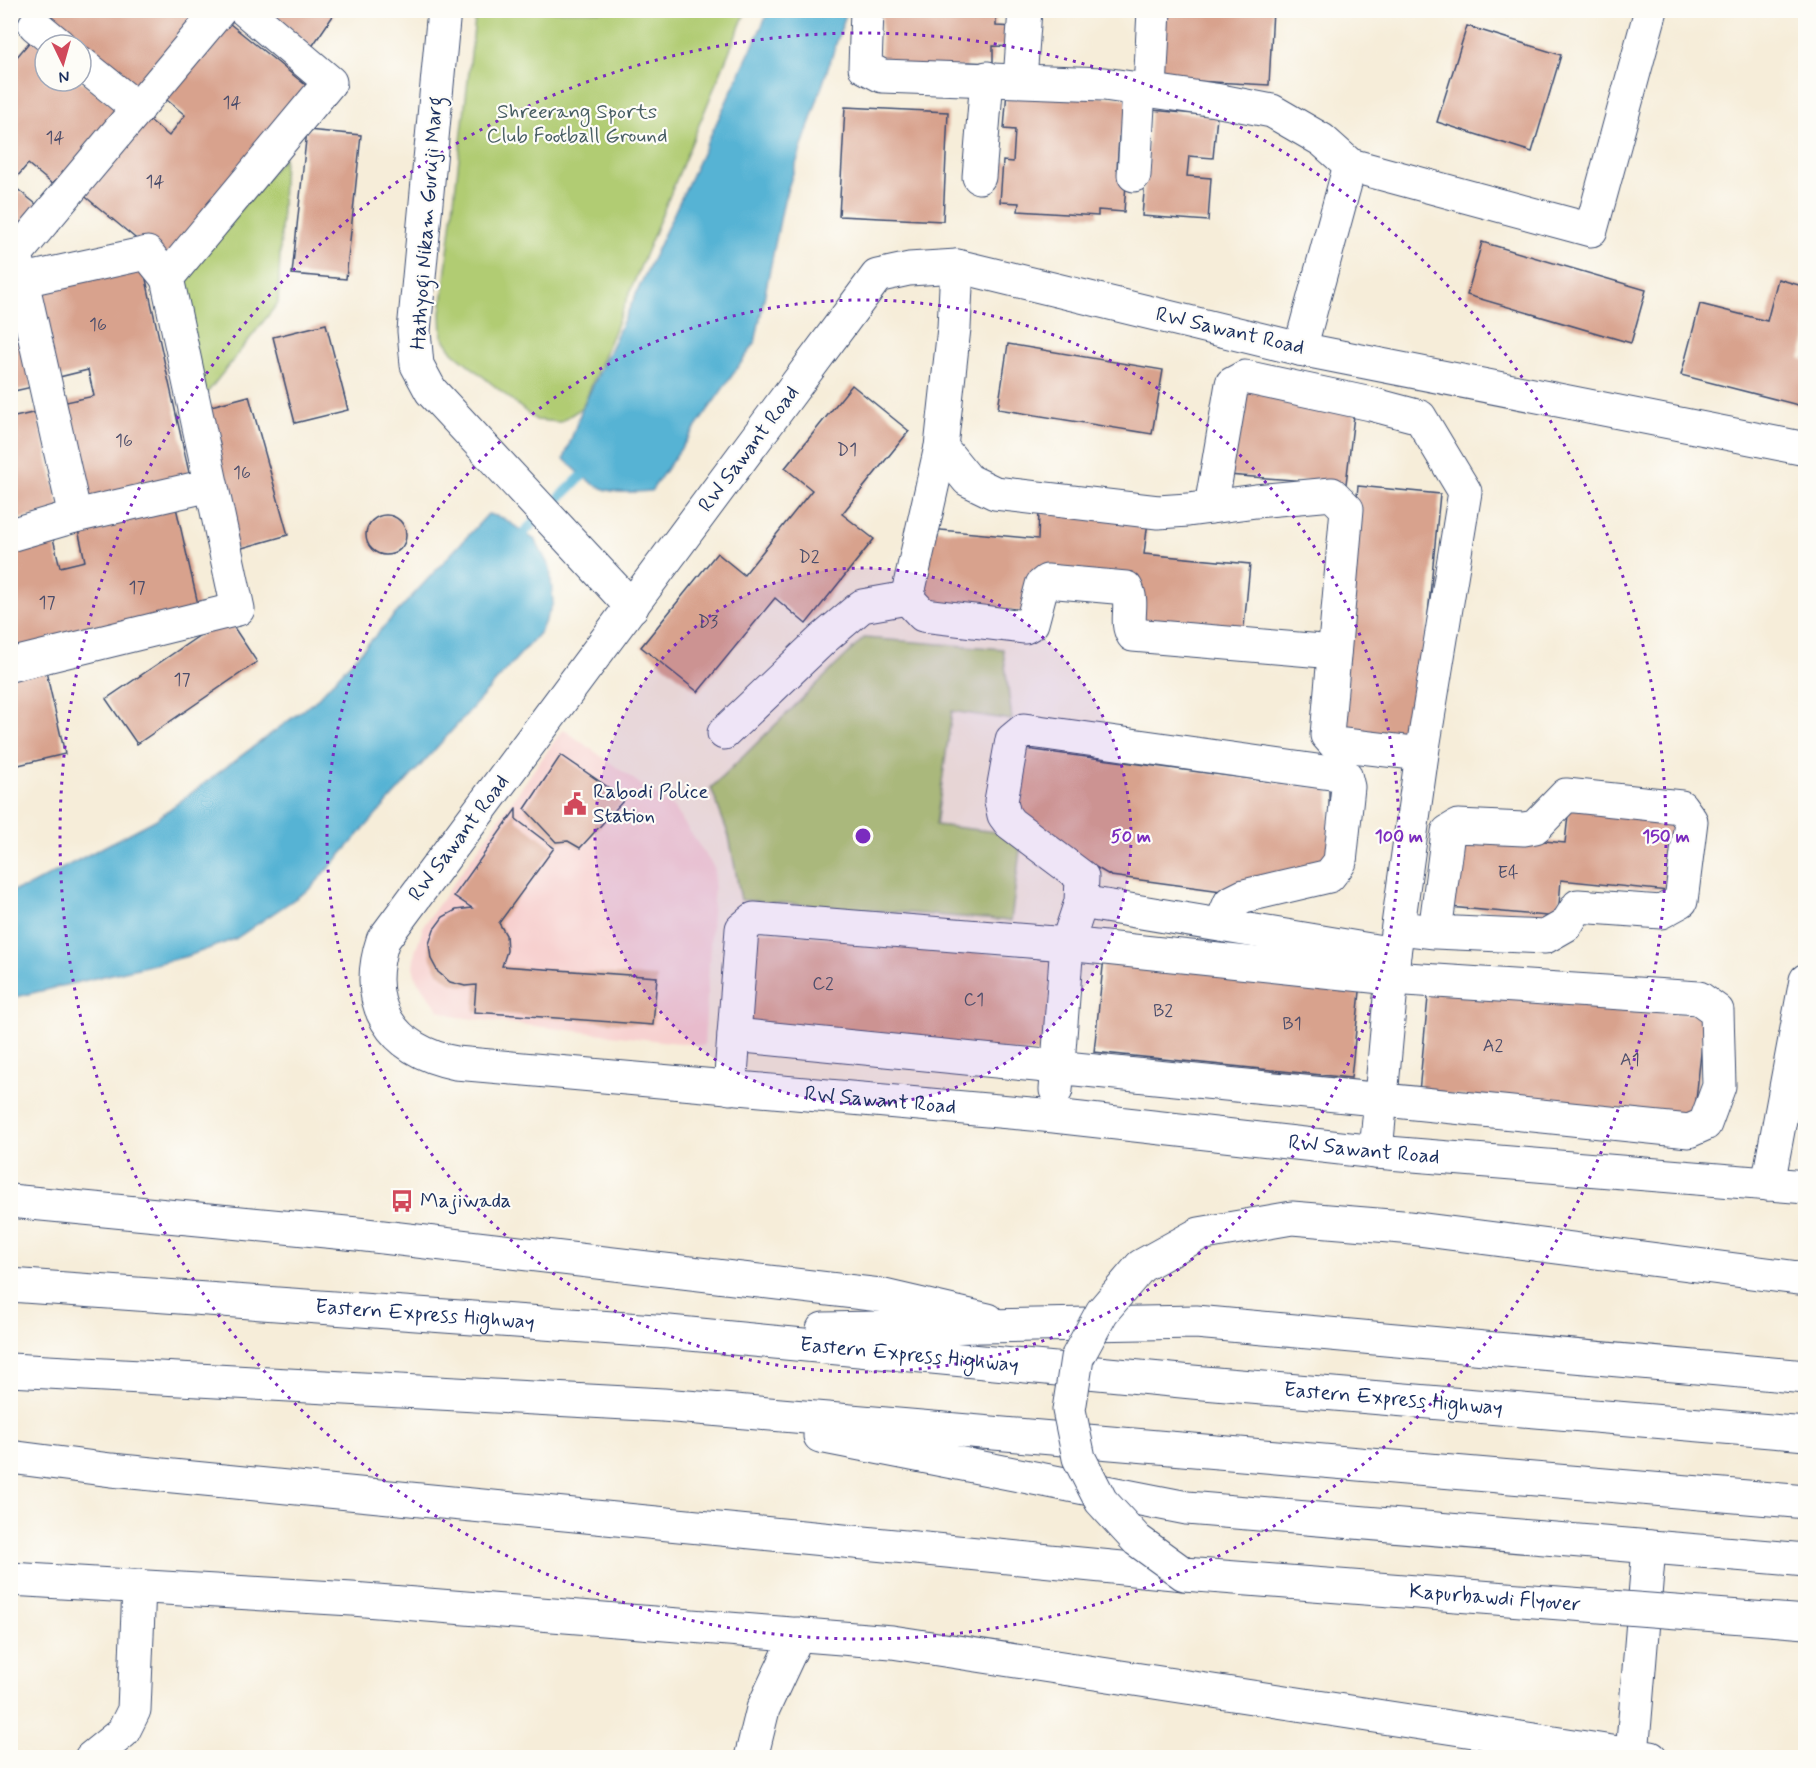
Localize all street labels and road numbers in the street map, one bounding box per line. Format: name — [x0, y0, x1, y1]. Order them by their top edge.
street label: Hathyogi Nikam Guruji Marg — [404, 95, 452, 351]
street label: RW Sawant Road — [1153, 300, 1307, 362]
street label: RW Sawant Road — [692, 380, 806, 518]
street label: RW Sawant Road — [402, 769, 516, 907]
street label: RW Sawant Road — [804, 1080, 957, 1121]
street label: RW Sawant Road — [1287, 1128, 1441, 1171]
street label: Eastern Express Highway — [314, 1293, 536, 1336]
street label: Eastern Express Highway — [798, 1331, 1020, 1379]
street label: Eastern Express Highway — [1282, 1376, 1504, 1422]
street label: Kapurbawdi Flyover — [1408, 1577, 1582, 1619]

